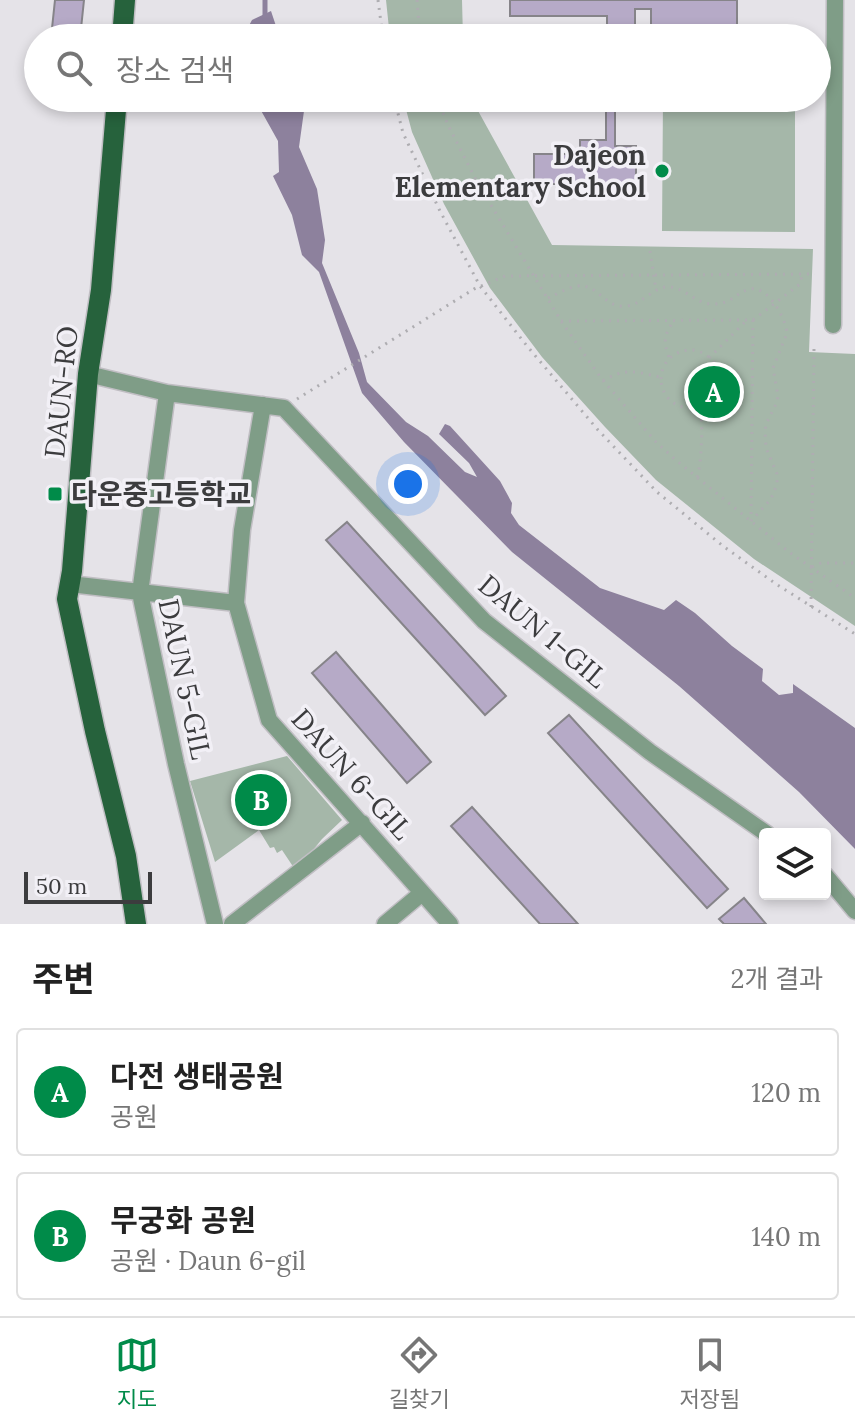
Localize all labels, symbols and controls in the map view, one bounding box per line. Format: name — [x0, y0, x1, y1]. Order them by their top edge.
search box — [24, 24, 831, 112]
icon: search — [52, 46, 96, 90]
text: 장소 검색 — [116, 51, 234, 89]
place label: Dajeon Elementary School — [394, 137, 646, 205]
marker: Dajeon Elementary School — [653, 162, 671, 180]
street label: DAUN-RO — [36, 324, 86, 460]
pin: A — [688, 362, 740, 422]
your location — [388, 464, 428, 504]
place label: 다운중고등학교 — [71, 476, 251, 512]
marker: 다운중고등학교 — [46, 485, 64, 503]
street label: DAUN 1-GIL — [471, 567, 615, 695]
street label: DAUN 5-GIL — [150, 596, 220, 762]
street label: DAUN 6-GIL — [284, 701, 420, 847]
pin: B — [235, 770, 287, 830]
map controls — [759, 828, 831, 900]
button: layers — [759, 828, 831, 900]
scale bar — [24, 868, 152, 904]
text: 50 m — [36, 872, 87, 900]
text: 주변 — [32, 957, 95, 1000]
text: 2개 결과 — [730, 962, 823, 995]
text: 다전 생태공원 — [110, 1057, 284, 1095]
text: A — [51, 1076, 69, 1109]
text: 120 m — [751, 1076, 821, 1109]
text: 공원 — [110, 1100, 158, 1133]
text: 무궁화 공원 — [110, 1201, 256, 1239]
text: B — [51, 1220, 69, 1253]
text: 140 m — [751, 1220, 821, 1253]
text: 공원 · Daun 6-gil — [110, 1244, 306, 1277]
tab: 지도 — [115, 1333, 159, 1413]
tab: 길찾기 — [389, 1333, 450, 1413]
tab: 저장됨 — [679, 1333, 740, 1413]

